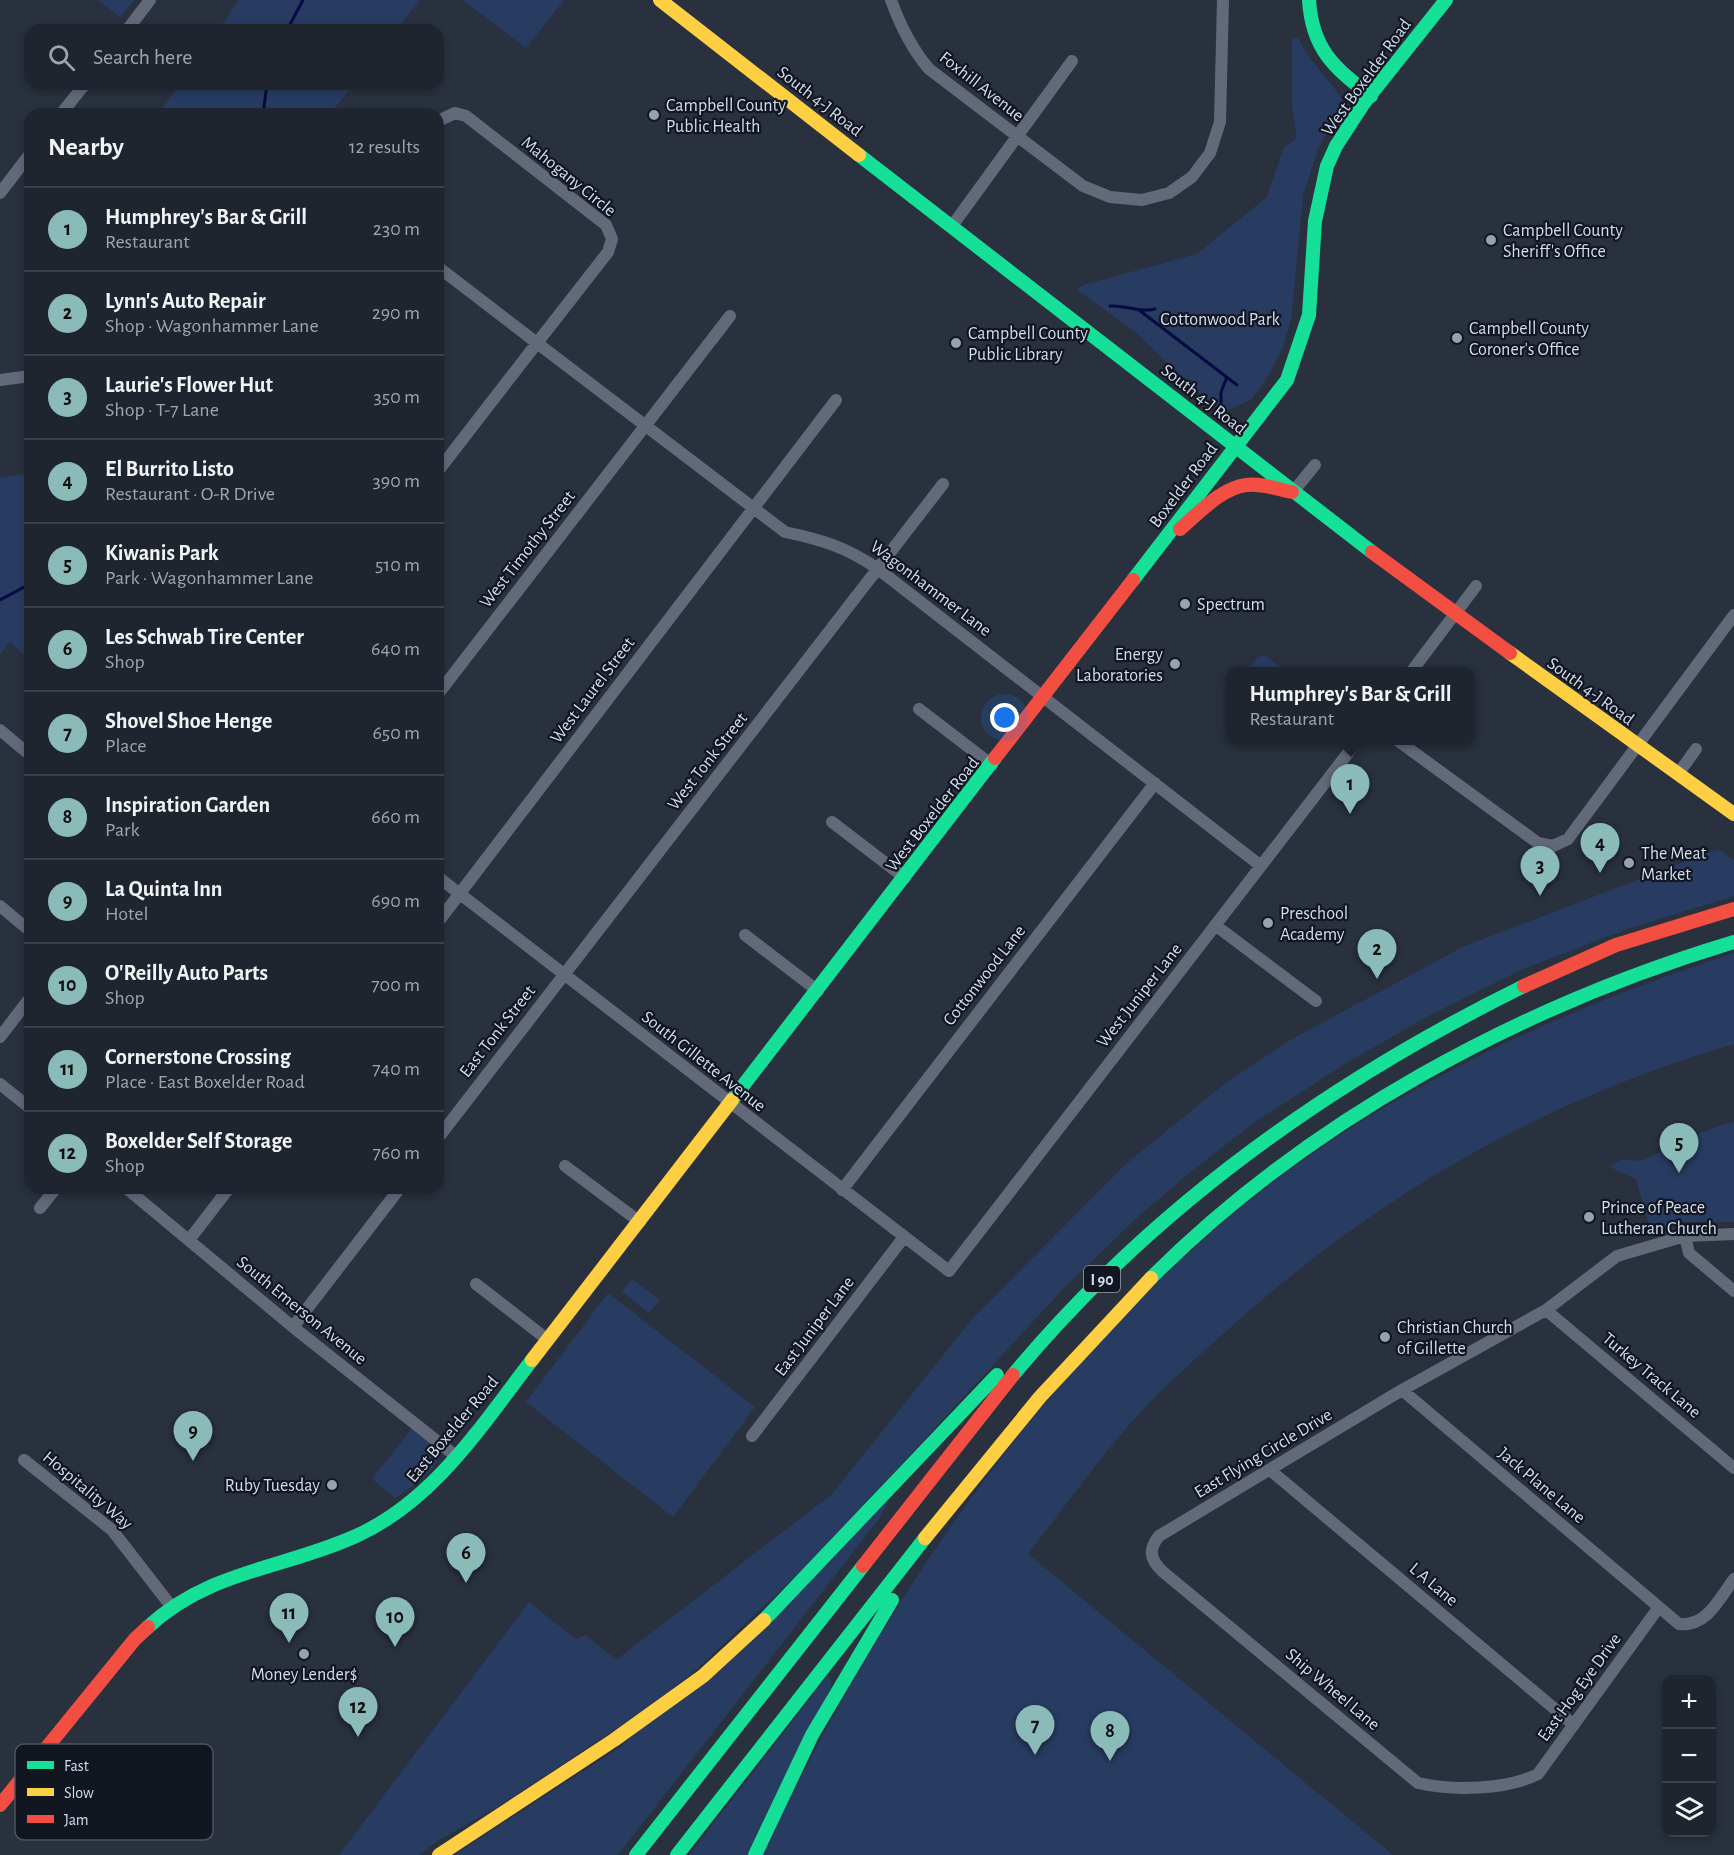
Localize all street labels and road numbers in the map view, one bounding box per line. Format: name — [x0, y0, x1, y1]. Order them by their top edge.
street label: West Boxelder Road — [1319, 16, 1415, 139]
street label: Foxhill Avenue — [936, 48, 1027, 125]
street label: South 4-J Road — [774, 63, 865, 140]
street label: Mahogany Circle — [518, 133, 619, 220]
street label: South 4-J Road — [1158, 361, 1249, 438]
street label: Boxelder Road — [1146, 440, 1221, 531]
street label: West Timothy Street — [477, 487, 579, 612]
street label: Wagonhammer Lane — [866, 538, 994, 640]
street label: West Laurel Street — [547, 634, 639, 747]
street label: South 4-J Road — [1544, 654, 1637, 729]
street label: West Tonk Street — [664, 709, 751, 814]
street label: West Boxelder Road — [883, 754, 983, 875]
street label: Cottonwood Lane — [940, 922, 1029, 1029]
street label: West Juniper Lane — [1094, 940, 1186, 1051]
street label: East Tonk Street — [456, 982, 539, 1081]
street label: South Gillette Avenue — [638, 1008, 769, 1116]
street label: South Emerson Avenue — [233, 1253, 370, 1369]
road number: I 90 — [1084, 1266, 1120, 1292]
street label: East Juniper Lane — [772, 1273, 858, 1380]
street label: Turkey Track Lane — [1599, 1330, 1704, 1422]
street label: East Boxelder Road — [403, 1373, 502, 1486]
street label: East Flying Circle Drive — [1192, 1406, 1335, 1502]
street label: Jack Plane Lane — [1494, 1444, 1588, 1527]
street label: Hospitality Way — [39, 1448, 136, 1534]
street label: L A Lane — [1406, 1560, 1461, 1610]
street label: East Hog Eye Drive — [1535, 1630, 1625, 1745]
street label: Ship Wheel Lane — [1282, 1645, 1383, 1734]

